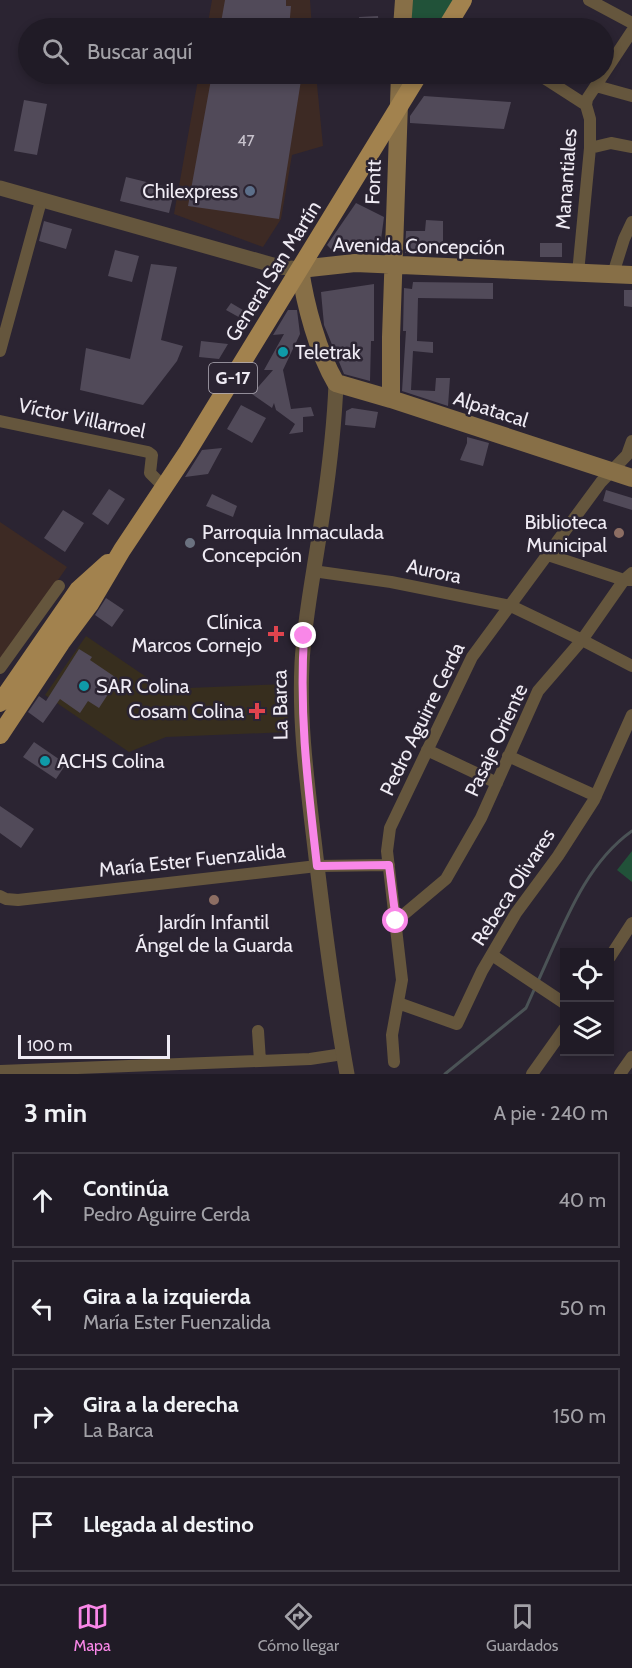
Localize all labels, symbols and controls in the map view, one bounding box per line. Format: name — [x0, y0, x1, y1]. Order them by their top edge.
search box — [18, 18, 614, 84]
icon: search — [39, 35, 72, 68]
text: Buscar aquí — [87, 38, 192, 65]
street label: Manantiales — [550, 128, 582, 230]
house number: 47 — [237, 131, 255, 150]
street label: Fontt — [360, 159, 386, 205]
place label: Chilexpress — [142, 179, 238, 203]
marker: Chilexpress — [243, 184, 257, 198]
street label: General San Martín — [220, 196, 326, 346]
street label: Avenida Concepción — [333, 232, 505, 260]
place label: Teletrak — [295, 340, 361, 364]
marker: Teletrak — [276, 345, 290, 359]
road number: G-17 — [209, 363, 257, 393]
street label: Alpatacal — [451, 386, 532, 432]
street label: Víctor Villarroel — [16, 393, 148, 443]
place label: Biblioteca Municipal — [524, 510, 607, 557]
place label: Parroquia Inmaculada Concepción — [202, 520, 384, 567]
marker: Biblioteca Municipal — [612, 526, 626, 540]
marker: Parroquia Inmaculada Concepción — [183, 536, 197, 550]
street label: Aurora — [404, 554, 464, 589]
place label: Clínica Marcos Cornejo — [131, 610, 262, 657]
route end — [290, 622, 316, 648]
marker: Clínica Marcos Cornejo — [267, 625, 285, 643]
street label: Pedro Aguirre Cerda — [375, 638, 470, 799]
street label: La Barca — [267, 669, 293, 740]
place label: SAR Colina — [96, 674, 190, 698]
marker: SAR Colina — [77, 679, 91, 693]
street label: Pasaje Oriente — [459, 680, 533, 800]
place label: Cosam Colina — [128, 699, 244, 723]
marker: Cosam Colina — [248, 702, 266, 720]
place label: ACHS Colina — [57, 749, 165, 773]
marker: ACHS Colina — [38, 754, 52, 768]
street label: Rebeca Olivares — [466, 824, 560, 950]
street label: María Ester Fuenzalida — [97, 838, 287, 882]
marker: Jardín Infantil Ángel de la Guarda — [207, 893, 221, 907]
route start — [382, 907, 408, 933]
place label: Jardín Infantil Ángel de la Guarda — [135, 910, 293, 957]
map controls — [560, 948, 614, 1056]
button: locate — [560, 948, 614, 1002]
button: layers — [560, 1002, 614, 1056]
scale bar — [18, 1032, 170, 1060]
text: 100 m — [27, 1036, 72, 1055]
text: 3 min — [24, 1097, 87, 1129]
text: A pie · 240 m — [494, 1101, 608, 1125]
text: Continúa — [83, 1175, 169, 1202]
icon: ahead — [26, 1184, 59, 1217]
text: 40 m — [558, 1188, 606, 1212]
text: Pedro Aguirre Cerda — [83, 1202, 250, 1226]
text: Gira a la izquierda — [83, 1283, 251, 1310]
icon: left — [26, 1292, 59, 1325]
text: 50 m — [559, 1296, 606, 1320]
text: María Ester Fuenzalida — [83, 1310, 271, 1334]
text: Gira a la derecha — [83, 1391, 239, 1418]
icon: right — [26, 1400, 59, 1433]
text: 150 m — [553, 1404, 606, 1428]
text: La Barca — [83, 1418, 153, 1442]
icon: arrive — [26, 1508, 59, 1541]
text: Llegada al destino — [83, 1511, 254, 1538]
tab: Mapa — [74, 1600, 111, 1655]
tab: Cómo llegar — [258, 1600, 339, 1655]
tab: Guardados — [486, 1600, 558, 1655]

